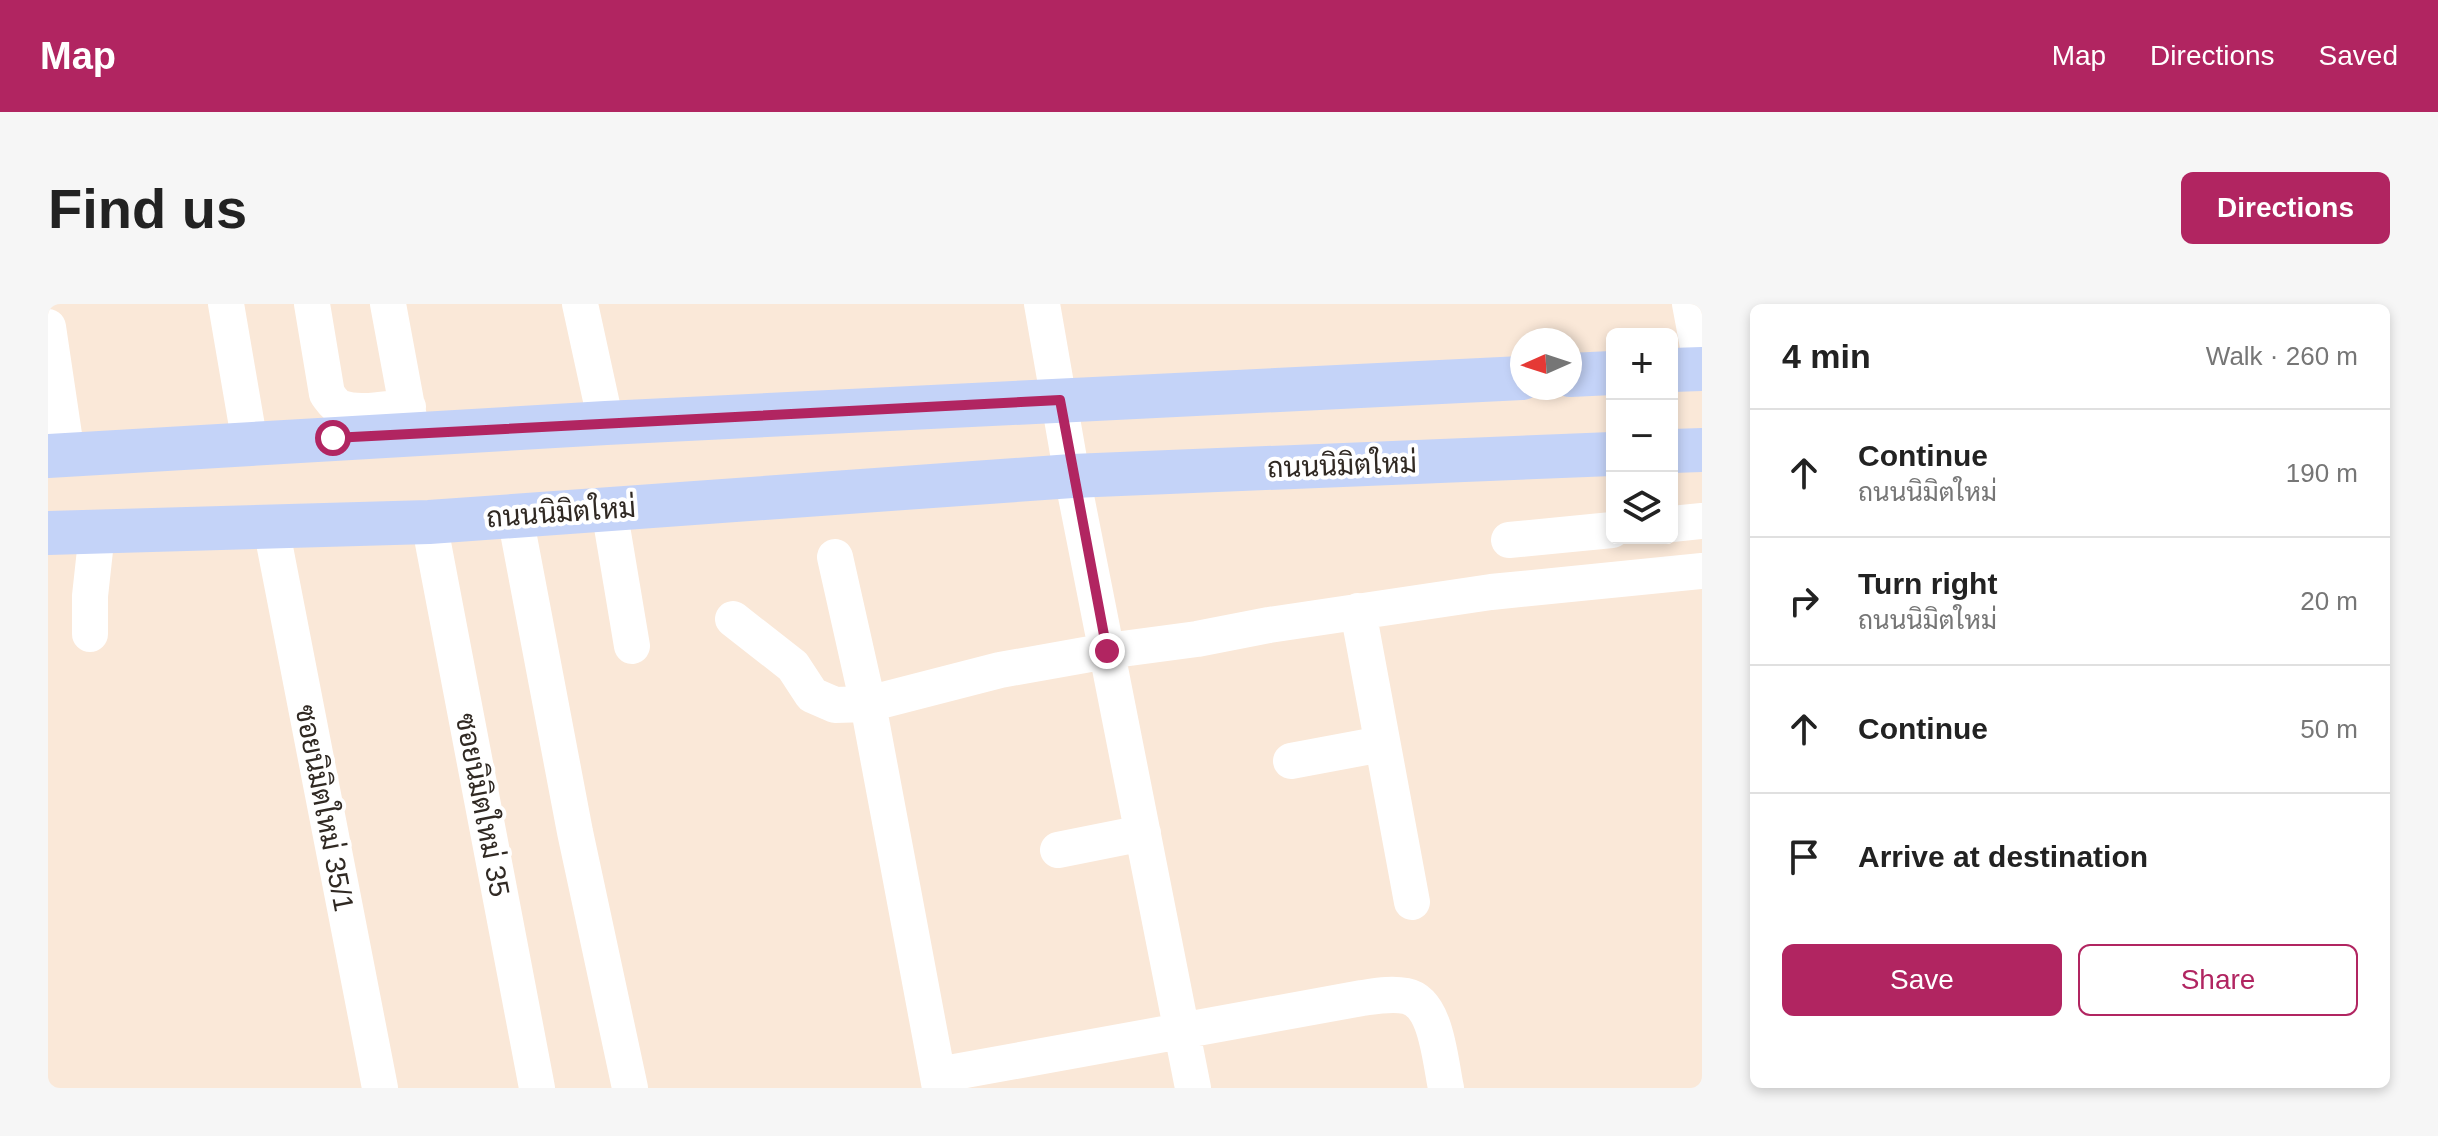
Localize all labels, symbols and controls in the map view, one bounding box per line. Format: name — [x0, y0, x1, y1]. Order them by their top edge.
text: Map — [40, 35, 116, 77]
text: Map — [2052, 40, 2106, 71]
text: Directions — [2150, 40, 2275, 71]
text: Saved — [2319, 40, 2398, 71]
button: Directions — [2181, 172, 2390, 244]
text: Find us — [48, 177, 247, 240]
north arrow — [1510, 328, 1582, 400]
map controls — [1606, 328, 1678, 544]
button: + — [1606, 328, 1678, 400]
text: 4 min — [1782, 337, 1871, 375]
text: Walk · 260 m — [2206, 341, 2358, 371]
button: − — [1606, 400, 1678, 472]
route start — [315, 420, 351, 456]
text: Continue — [1858, 439, 1988, 472]
street label: ถนนนิมิตใหม่ — [1267, 443, 1417, 484]
icon: ahead — [1782, 451, 1826, 495]
text: 190 m — [2286, 458, 2358, 488]
button: layers — [1606, 472, 1678, 544]
text: ถนนนิมิตใหม่ — [1858, 477, 1997, 507]
street label: ถนนนิมิตใหม่ — [485, 488, 637, 533]
text: Turn right — [1858, 567, 1997, 600]
icon: right — [1782, 579, 1826, 623]
text: 20 m — [2300, 586, 2358, 616]
text: ถนนนิมิตใหม่ — [1858, 605, 1997, 635]
route end — [1089, 633, 1125, 669]
street label: ซอยนิมิตใหม่ 35/1 — [289, 702, 364, 914]
icon: ahead — [1782, 707, 1826, 751]
street label: ซอยนิมิตใหม่ 35 — [450, 710, 519, 899]
text: Continue — [1858, 712, 1988, 745]
text: 50 m — [2300, 714, 2358, 744]
icon: arrive — [1782, 835, 1826, 879]
text: Arrive at destination — [1858, 840, 2148, 873]
button: Save — [1782, 944, 2062, 1016]
button: Share — [2078, 944, 2358, 1016]

